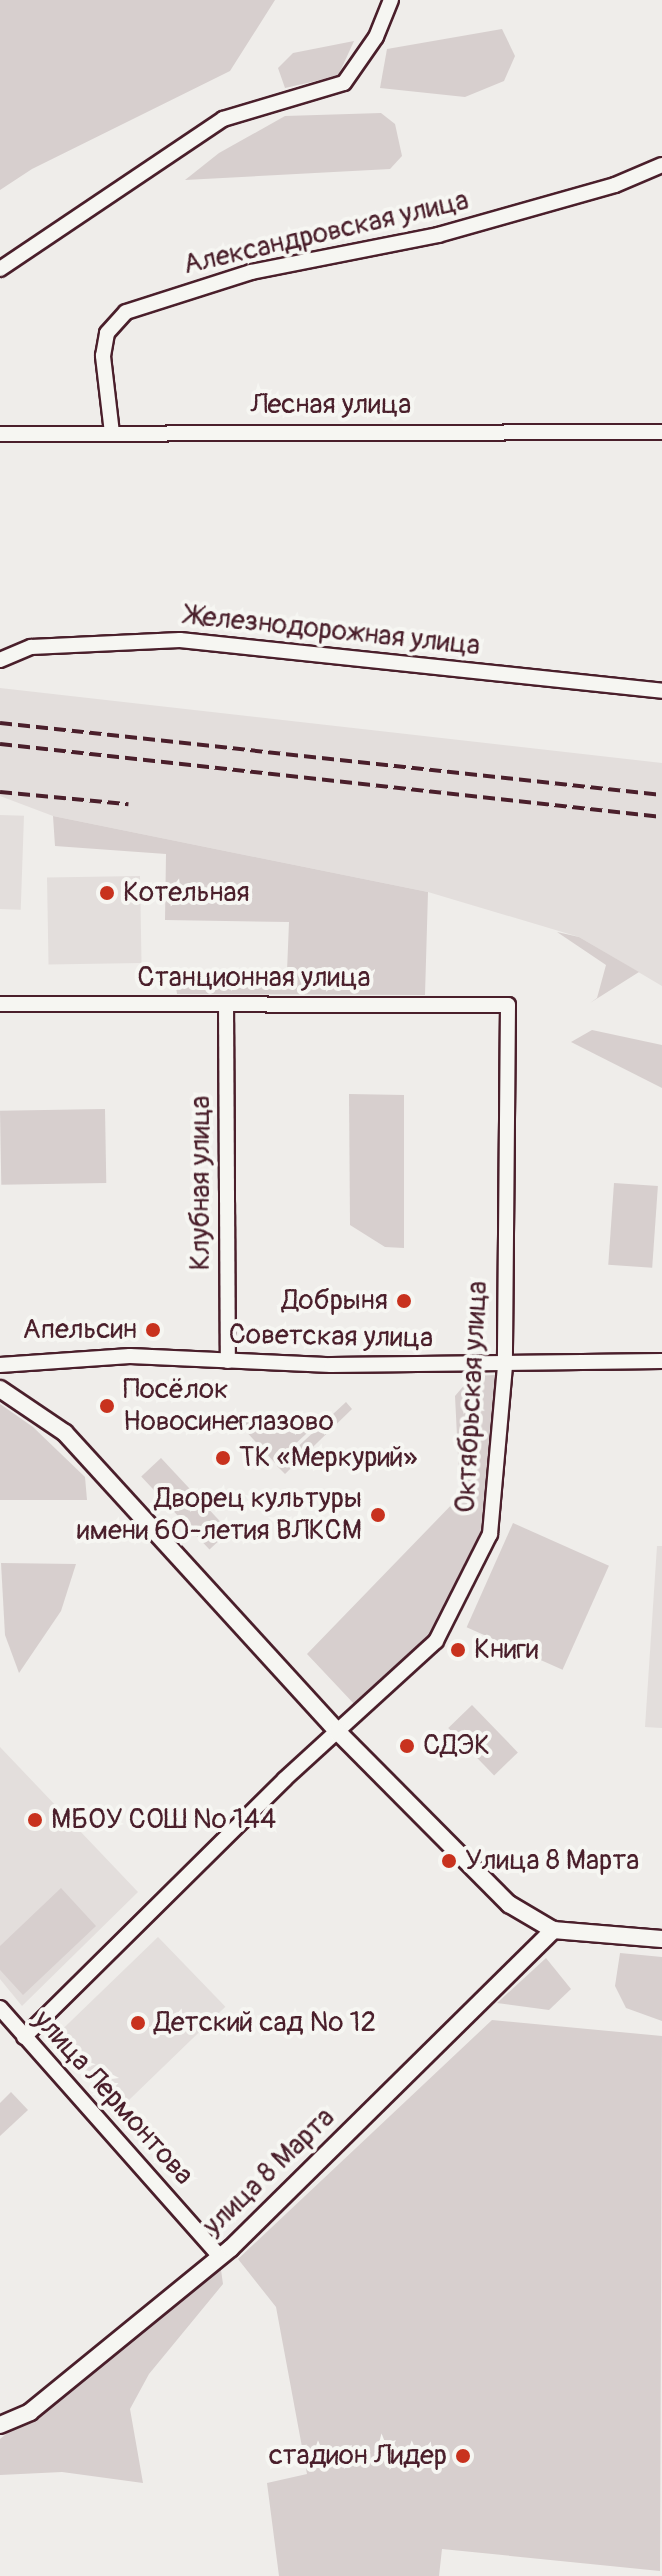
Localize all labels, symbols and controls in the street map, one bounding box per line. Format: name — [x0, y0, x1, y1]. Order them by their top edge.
street label: Александровская улица — [180, 184, 472, 282]
street label: Лесная улица — [251, 388, 411, 422]
street label: Железнодорожная улица — [184, 599, 482, 663]
place label: Котельная — [123, 876, 250, 910]
marker: Котельная — [98, 884, 116, 902]
street label: Станционная улица — [137, 961, 371, 995]
street label: Клубная улица — [184, 1096, 218, 1270]
street label: Октябрьская улица — [449, 1280, 495, 1514]
place label: Добрыня — [282, 1284, 388, 1318]
marker: Добрыня — [395, 1292, 413, 1310]
place label: Апельсин — [23, 1313, 137, 1347]
street label: Советская улица — [228, 1318, 434, 1356]
marker: Апельсин — [144, 1321, 162, 1339]
place label: Посёлок Новосинеглазово — [123, 1373, 334, 1439]
marker: Посёлок Новосинеглазово — [98, 1397, 116, 1415]
place label: ТК «Меркурий» — [239, 1441, 418, 1475]
marker: ТК «Меркурий» — [214, 1449, 232, 1467]
place label: Дворец культуры имени 60-летия ВЛКСМ — [77, 1482, 362, 1548]
marker: Дворец культуры имени 60-летия ВЛКСМ — [369, 1506, 387, 1524]
place label: Книги — [474, 1633, 539, 1667]
marker: Книги — [449, 1641, 467, 1659]
place label: СДЭК — [423, 1729, 490, 1763]
marker: СДЭК — [398, 1737, 416, 1755]
place label: МБОУ СОШ № 144 — [51, 1803, 276, 1837]
marker: МБОУ СОШ № 144 — [26, 1811, 44, 1829]
place label: Улица 8 Марта — [465, 1844, 639, 1878]
marker: Улица 8 Марта — [440, 1852, 458, 1870]
street label: улица Лермонтова — [26, 2004, 200, 2192]
place label: Детский сад № 12 — [154, 2006, 376, 2040]
marker: Детский сад № 12 — [129, 2014, 147, 2032]
street label: улица 8 Марта — [196, 2101, 342, 2243]
place label: стадион Лидер — [269, 2439, 447, 2473]
marker: стадион Лидер — [454, 2447, 472, 2465]

